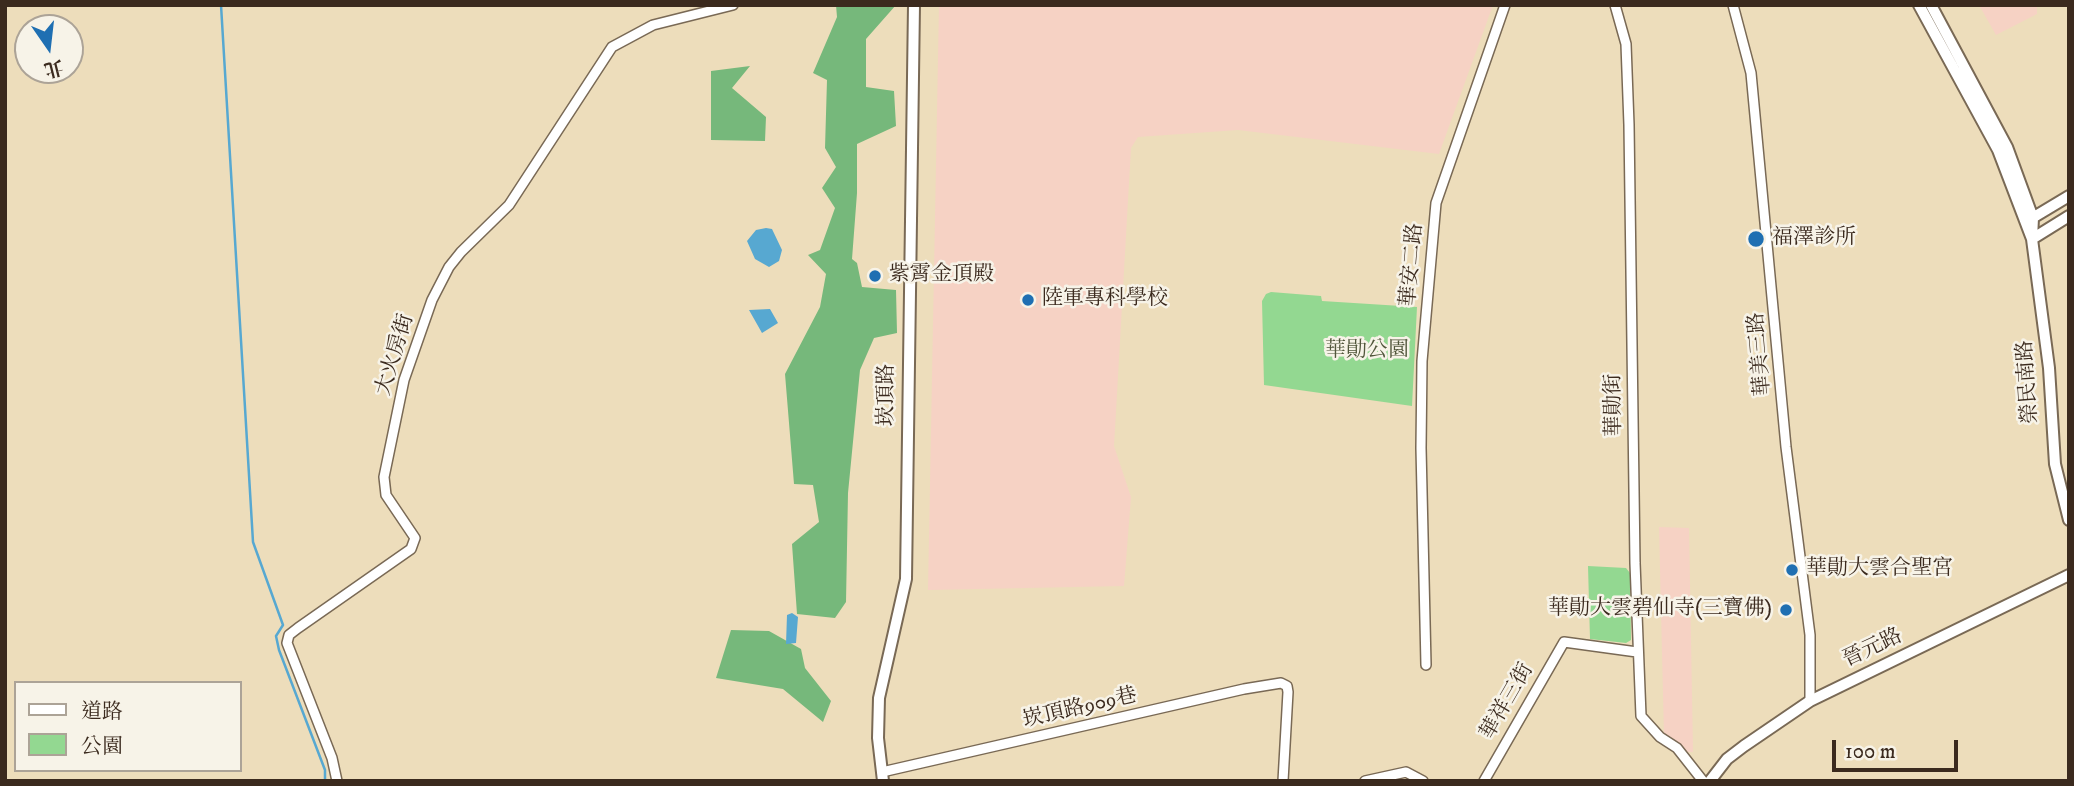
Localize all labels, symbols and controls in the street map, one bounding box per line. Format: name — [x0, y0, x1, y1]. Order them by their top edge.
north arrow — [14, 14, 84, 84]
text: 北 — [42, 54, 66, 81]
street label: 華安二路 — [1397, 222, 1429, 308]
place label: 福澤診所 — [1772, 226, 1856, 252]
marker: 福澤診所 — [1746, 229, 1766, 249]
place label: 紫霄金頂殿 — [889, 263, 994, 289]
marker: 紫霄金頂殿 — [867, 268, 883, 284]
place label: 陸軍專科學校 — [1042, 287, 1168, 313]
marker: 陸軍專科學校 — [1020, 292, 1036, 308]
street label: 大火房街 — [372, 311, 420, 399]
street label: 華美三路 — [1745, 311, 1777, 397]
park label: 華勛公園 — [1325, 339, 1409, 365]
street label: 榮民南路 — [2014, 339, 2044, 425]
street label: 崁頂路 — [875, 364, 901, 426]
street label: 華勛街 — [1602, 373, 1628, 437]
place label: 華勛大雲合聖宮 — [1806, 557, 1953, 583]
marker: 華勛大雲合聖宮 — [1784, 562, 1800, 578]
place label: 華勛大雲碧仙寺(三寶佛) — [1548, 597, 1772, 623]
marker: 華勛大雲碧仙寺(三寶佛) — [1778, 602, 1794, 618]
street label: 晉元路 — [1839, 624, 1907, 674]
street label: 華祥三街 — [1476, 659, 1540, 745]
legend — [14, 681, 242, 772]
street label: 崁頂路909巷 — [1021, 684, 1139, 734]
text: 道路 — [81, 699, 123, 725]
scale bar — [1836, 726, 1962, 770]
text: 公園 — [81, 734, 123, 760]
text: 100 m — [1845, 739, 1896, 765]

